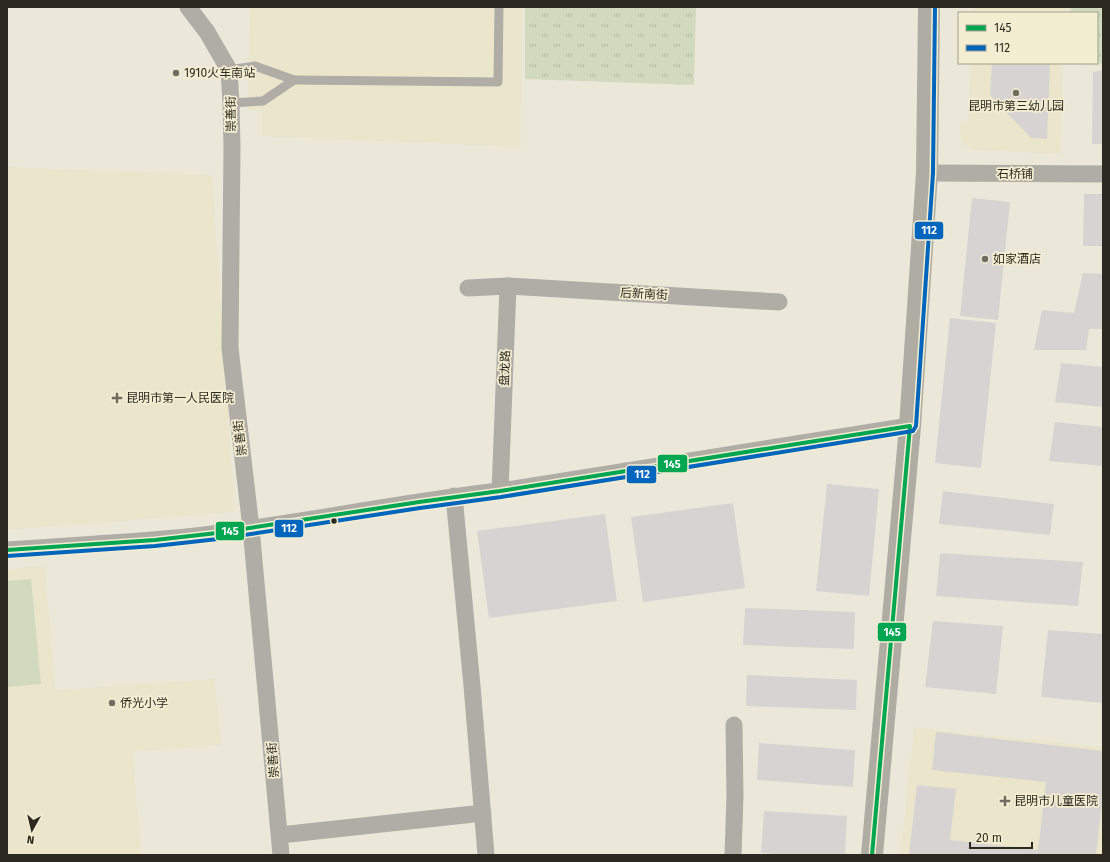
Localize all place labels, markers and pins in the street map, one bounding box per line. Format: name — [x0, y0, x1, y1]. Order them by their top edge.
place label: 1910火车南站 — [184, 66, 255, 80]
marker: 1910火车南站 — [171, 68, 181, 78]
marker: 昆明市第三幼儿园 — [1011, 88, 1021, 98]
place label: 昆明市第三幼儿园 — [968, 99, 1064, 113]
place label: 如家酒店 — [993, 252, 1041, 266]
marker: 如家酒店 — [980, 254, 990, 264]
place label: 昆明市第一人民医院 — [126, 391, 234, 405]
marker: 昆明市第一人民医院 — [111, 392, 123, 404]
unlabelled marker — [329, 516, 339, 526]
place label: 侨光小学 — [120, 696, 168, 710]
marker: 侨光小学 — [107, 698, 117, 708]
place label: 昆明市儿童医院 — [1014, 794, 1098, 808]
marker: 昆明市儿童医院 — [999, 795, 1011, 807]

